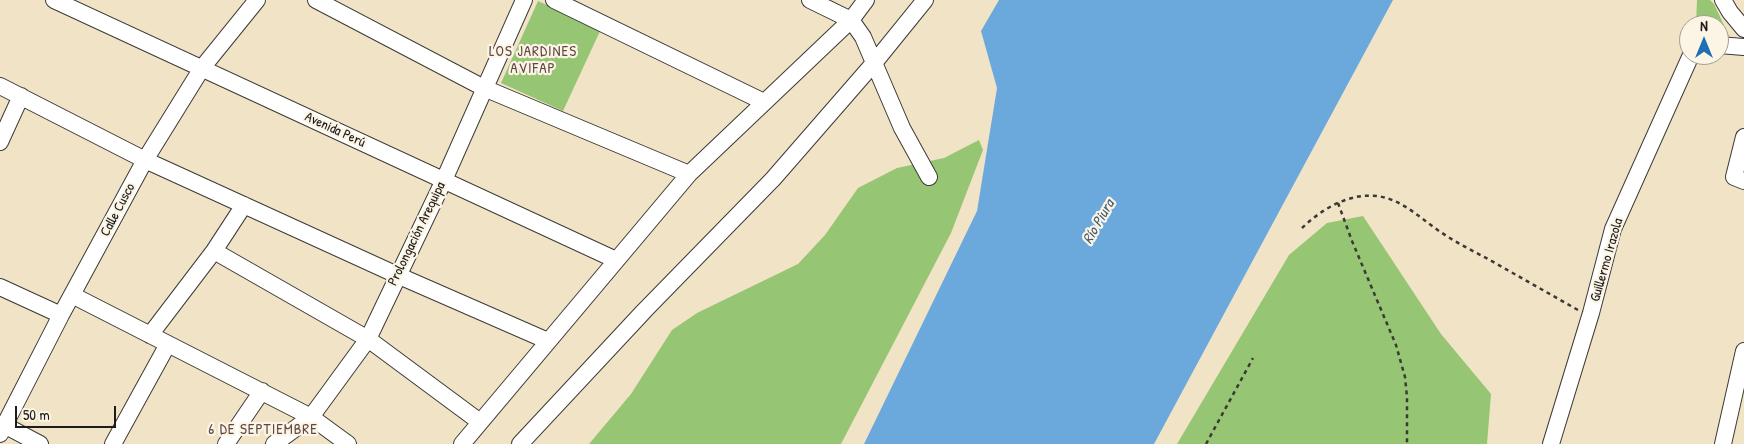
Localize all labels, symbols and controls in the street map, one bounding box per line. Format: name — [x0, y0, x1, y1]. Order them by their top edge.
north arrow — [1679, 15, 1729, 65]
text: N — [1700, 16, 1708, 35]
district label: LOS JARDINES AVIFAP — [487, 43, 579, 78]
street label: Avenida Perú — [302, 109, 368, 151]
street label: Prolongación Arequipa — [385, 179, 449, 289]
street label: Calle Cusco — [97, 181, 139, 239]
water label: Río Piura — [1079, 197, 1119, 247]
street label: Guillermo Irazola — [1587, 216, 1627, 304]
scale bar — [18, 396, 119, 428]
text: 50 m — [23, 404, 50, 425]
district label: 6 DE SEPTIEMBRE — [206, 421, 320, 439]

